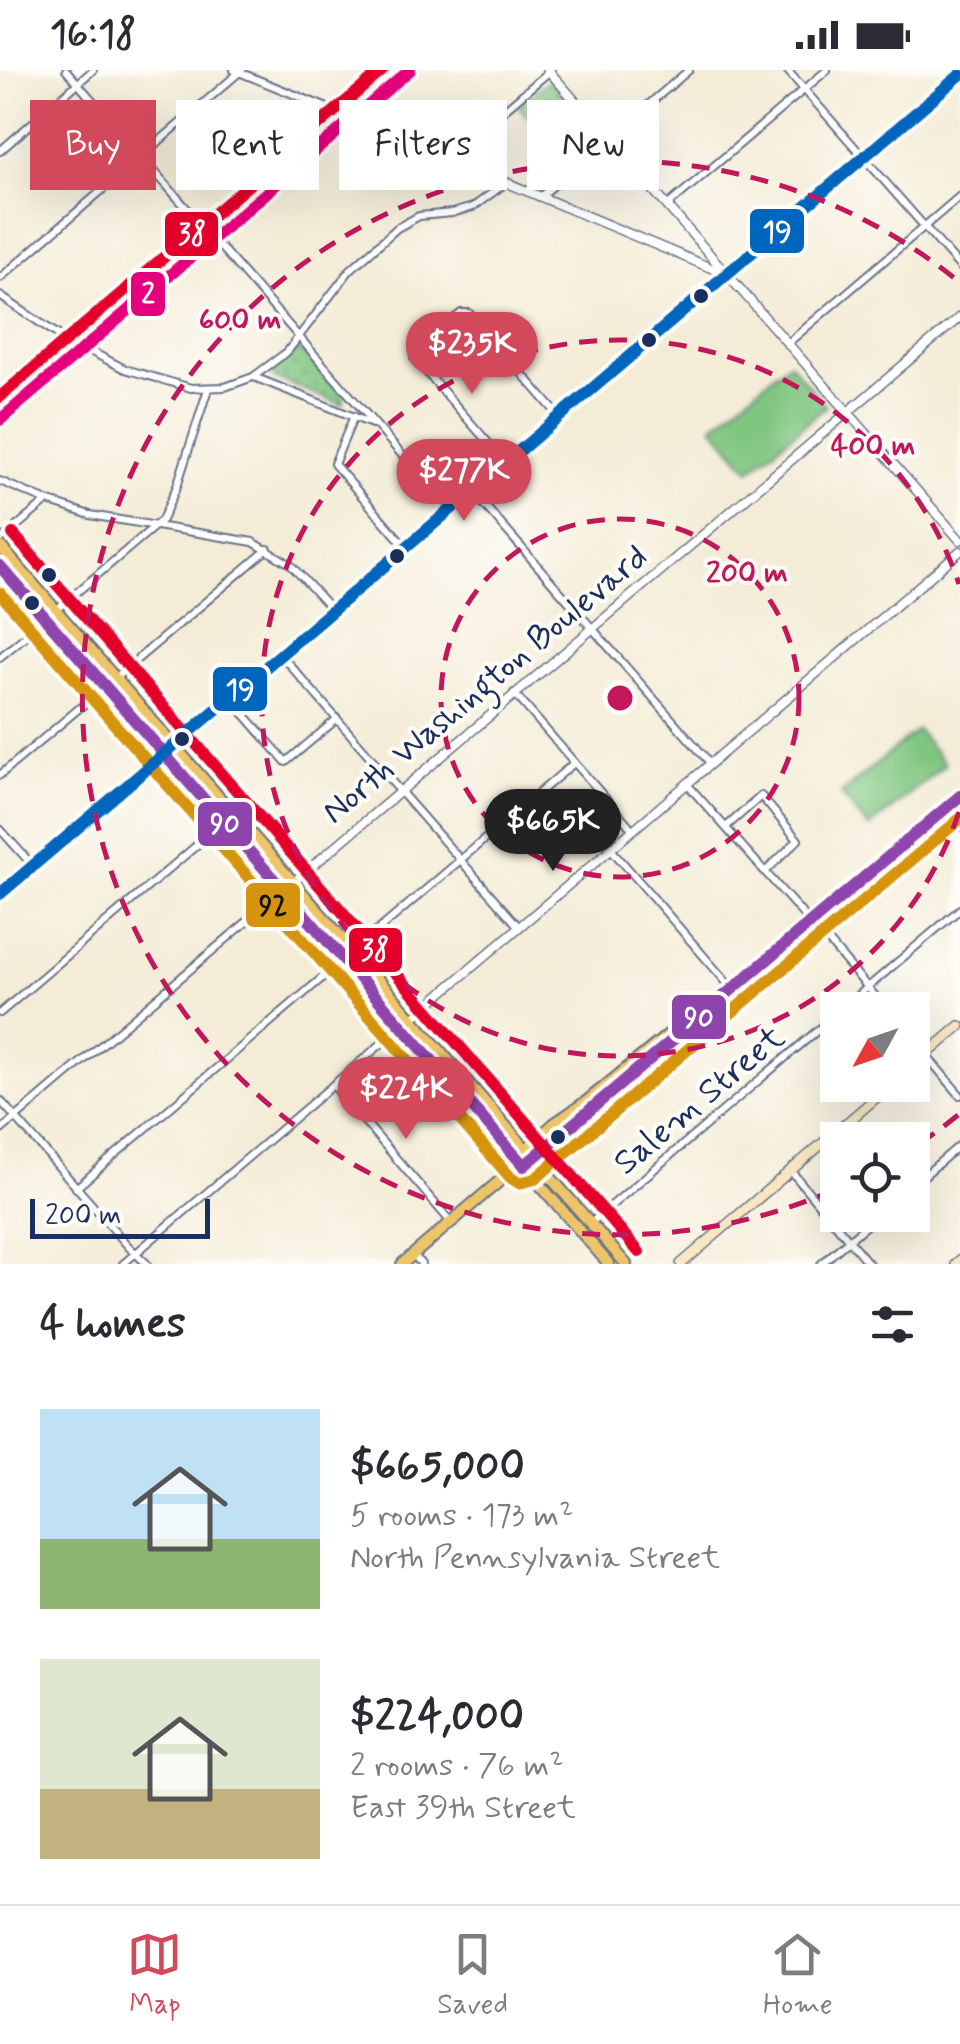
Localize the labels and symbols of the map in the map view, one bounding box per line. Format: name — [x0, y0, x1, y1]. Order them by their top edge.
line badge: 19 — [748, 207, 806, 255]
line badge: 38 — [163, 210, 220, 258]
text: 19 — [762, 215, 792, 252]
text: 38 — [178, 217, 206, 254]
line badge: 2 — [129, 270, 167, 318]
text: 2 — [141, 277, 155, 314]
unlabelled marker — [691, 286, 711, 306]
text: 600 m — [199, 301, 281, 340]
pin: $235K — [402, 312, 542, 397]
unlabelled marker — [639, 330, 659, 350]
text: 400 m — [831, 427, 915, 466]
pin: $277K — [394, 439, 534, 524]
street label: North Washington Boulevard — [313, 534, 660, 838]
unlabelled marker — [387, 546, 407, 566]
text: 200 m — [706, 554, 788, 593]
unlabelled marker — [39, 565, 59, 585]
unlabelled marker — [22, 593, 42, 613]
line badge: 19 — [211, 665, 269, 713]
text: 19 — [225, 673, 255, 710]
centre of rings — [602, 680, 638, 716]
unlabelled marker — [172, 729, 192, 749]
pin: $665K — [483, 789, 623, 874]
line badge: 90 — [196, 800, 254, 848]
text: 90 — [210, 807, 240, 844]
line badge: 92 — [244, 881, 302, 929]
text: 92 — [259, 889, 287, 926]
line badge: 38 — [347, 926, 404, 974]
text: 38 — [361, 933, 389, 970]
north arrow — [820, 992, 930, 1102]
line badge: 90 — [670, 993, 728, 1041]
text: 90 — [684, 1001, 714, 1038]
street label: Salem Street — [604, 1015, 795, 1186]
pin: $224K — [336, 1057, 476, 1142]
unlabelled marker — [548, 1127, 568, 1147]
scale bar — [30, 1194, 210, 1238]

